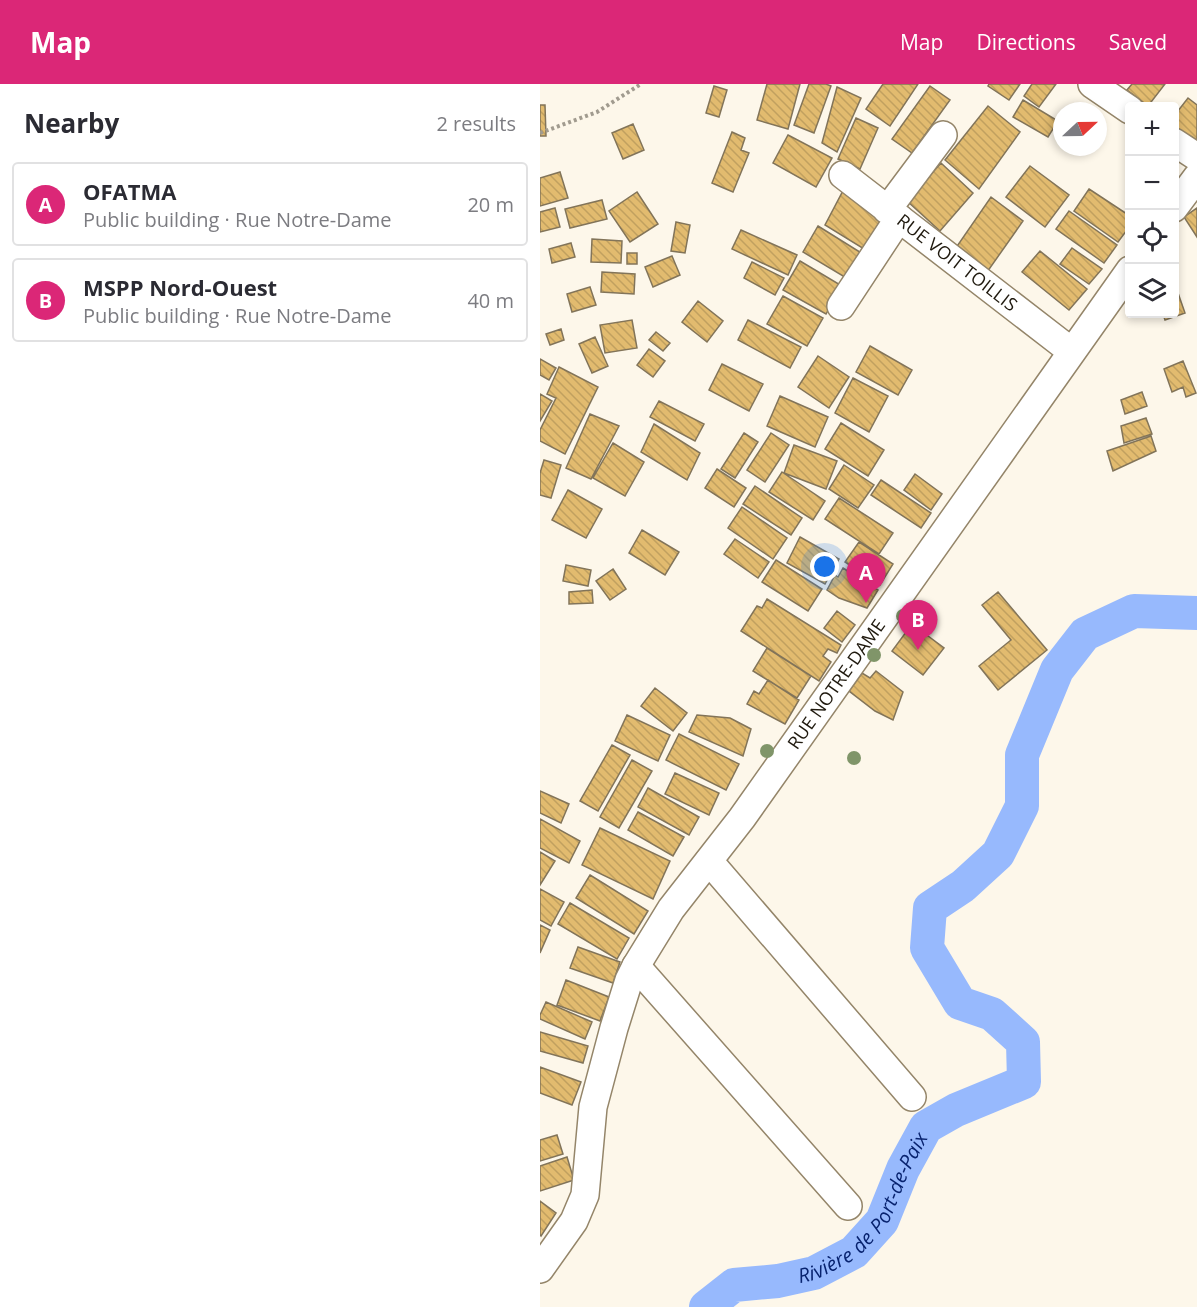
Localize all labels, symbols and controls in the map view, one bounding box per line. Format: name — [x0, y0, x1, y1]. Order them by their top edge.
text: Map — [30, 23, 91, 61]
text: Map — [900, 28, 943, 56]
text: Directions — [976, 28, 1076, 56]
text: Saved — [1109, 28, 1167, 56]
north arrow — [1053, 102, 1107, 156]
map controls — [1125, 102, 1179, 318]
button: + — [1125, 102, 1179, 156]
text: Nearby — [24, 105, 119, 141]
text: 2 results — [436, 110, 516, 137]
button: − — [1125, 156, 1179, 210]
text: OFATMA — [83, 176, 176, 206]
text: A — [39, 191, 52, 218]
text: 20 m — [467, 191, 514, 218]
text: Public building · Rue Notre-Dame — [83, 206, 392, 233]
street label: RUE VOIT TOILLIS — [892, 208, 1023, 316]
button: locate — [1125, 210, 1179, 264]
button: layers — [1125, 264, 1179, 318]
text: MSPP Nord-Ouest — [83, 272, 277, 302]
text: B — [39, 287, 52, 314]
text: 40 m — [467, 287, 514, 314]
text: Public building · Rue Notre-Dame — [83, 302, 392, 329]
your location — [810, 552, 839, 581]
pin: A — [846, 554, 886, 603]
pin: B — [898, 600, 938, 650]
street label: RUE NOTRE-DAME — [781, 614, 890, 754]
water label: Rivière de Port-de-Paix — [795, 1126, 934, 1289]

